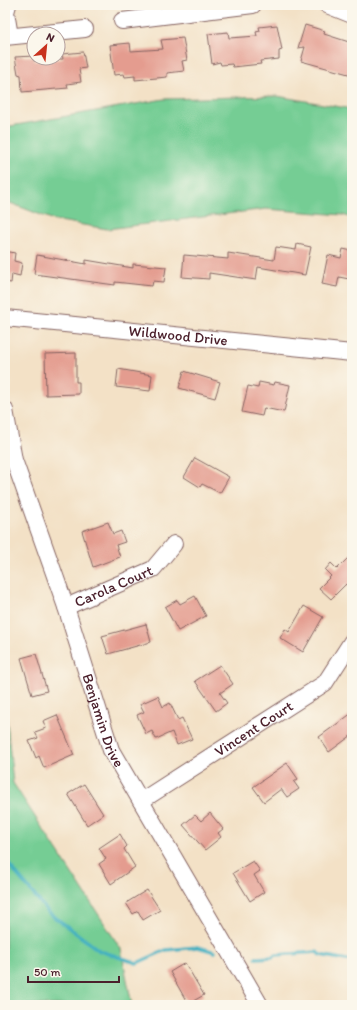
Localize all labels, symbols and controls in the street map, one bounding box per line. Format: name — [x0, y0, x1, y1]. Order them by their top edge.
north arrow — [26, 26, 66, 66]
text: N — [44, 30, 57, 45]
street label: Wildwood Drive — [128, 322, 229, 349]
street label: Carola Court — [72, 561, 156, 611]
street label: Benjamin Drive — [78, 671, 128, 771]
street label: Vincent Court — [211, 697, 297, 760]
scale bar — [28, 958, 119, 984]
text: 50 m — [34, 965, 60, 979]

